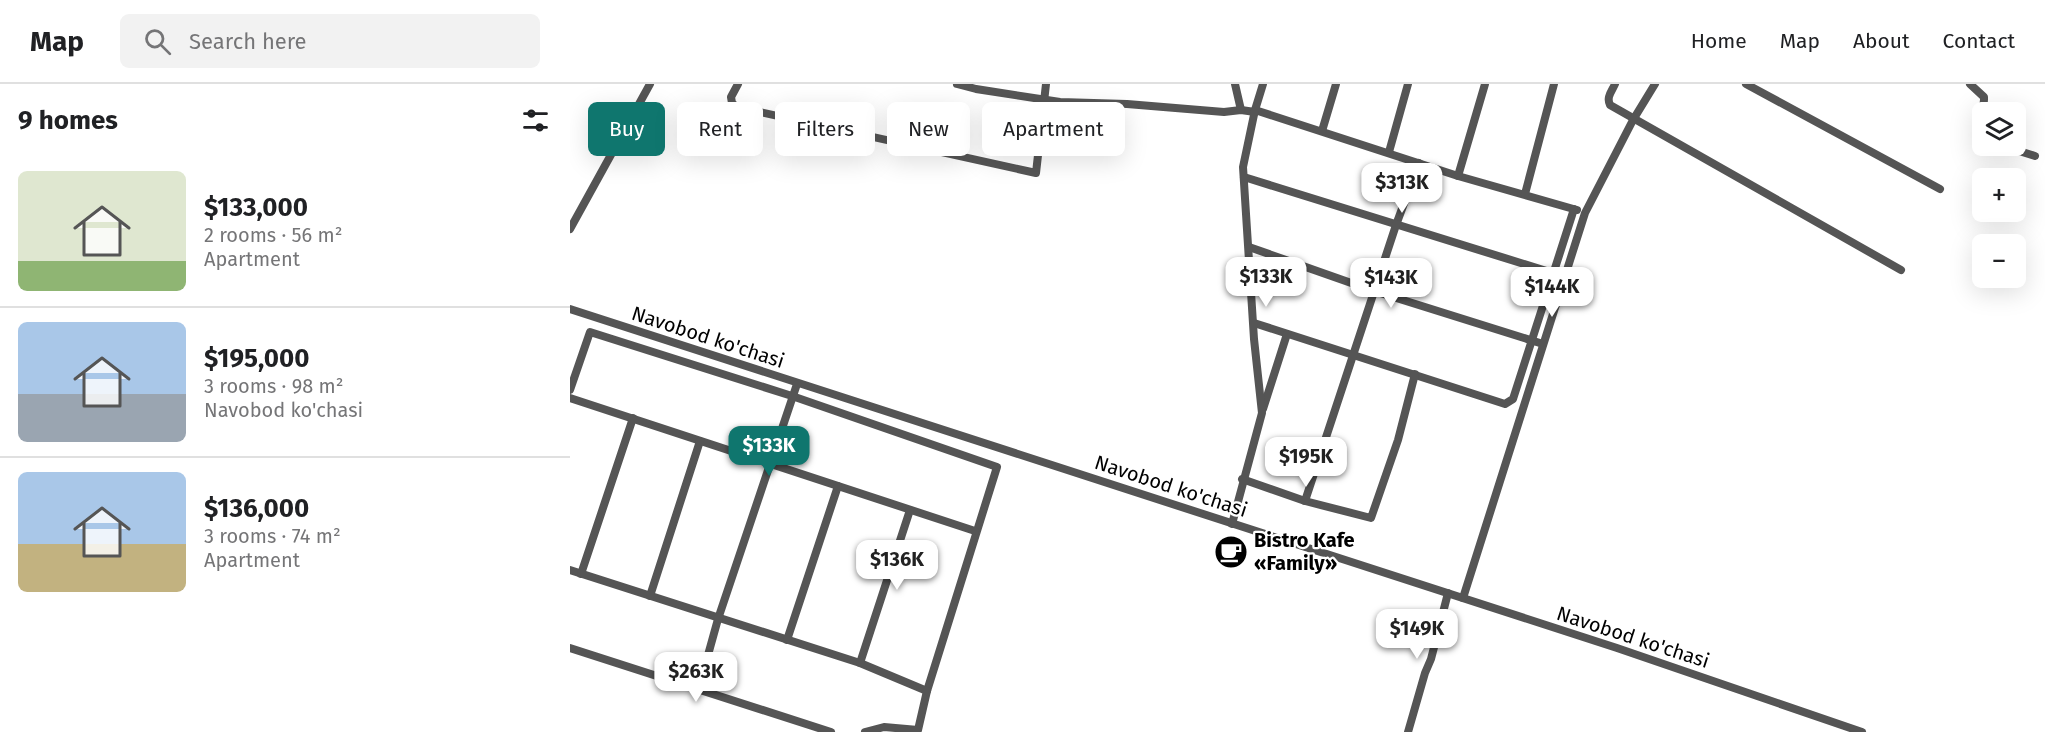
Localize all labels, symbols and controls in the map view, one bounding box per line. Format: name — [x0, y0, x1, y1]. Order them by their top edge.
search box — [120, 14, 540, 68]
text: Map — [30, 25, 84, 58]
icon: search — [141, 25, 174, 58]
text: Search here — [189, 28, 307, 55]
text: Home — [1691, 28, 1747, 54]
text: Map — [1780, 28, 1820, 54]
text: About — [1853, 28, 1910, 54]
text: Contact — [1943, 28, 2015, 54]
chip: Buy — [588, 102, 665, 156]
chip: Rent — [677, 102, 763, 156]
chip: Filters — [775, 102, 875, 156]
chip: New — [887, 102, 970, 156]
chip: Apartment — [982, 102, 1125, 156]
map controls — [1972, 102, 2026, 288]
button: layers — [1972, 102, 2026, 156]
icon: filters — [519, 104, 552, 137]
text: 9 homes — [18, 105, 118, 136]
pin: $313K — [1360, 163, 1444, 214]
button: + — [1972, 168, 2026, 222]
text: $313K — [1375, 170, 1429, 194]
text: $133,000 — [204, 192, 308, 223]
icon: home — [66, 195, 138, 267]
text: 2 rooms · 56 m² — [204, 223, 343, 247]
button: − — [1972, 234, 2026, 288]
text: Apartment — [204, 247, 300, 271]
pin: $133K — [1224, 257, 1308, 308]
pin: $143K — [1349, 258, 1433, 309]
text: $133K — [1240, 264, 1293, 288]
text: $143K — [1364, 265, 1418, 289]
pin: $144K — [1510, 267, 1594, 318]
text: $144K — [1525, 274, 1579, 298]
street label: Navobod ko'chasi — [629, 301, 787, 373]
text: $195,000 — [204, 343, 309, 374]
icon: home — [66, 346, 138, 418]
text: 3 rooms · 98 m² — [204, 374, 344, 398]
text: Navobod ko'chasi — [204, 398, 363, 422]
pin: $133K — [727, 426, 811, 477]
text: $133K — [743, 433, 796, 457]
pin: $195K — [1264, 437, 1348, 488]
text: $195K — [1279, 444, 1333, 468]
street label: Navobod ko'chasi — [1092, 450, 1250, 522]
text: $136,000 — [204, 493, 309, 524]
icon: home — [66, 496, 138, 568]
text: 3 rooms · 74 m² — [204, 524, 341, 548]
place label: Bistro Kafe «Family» — [1254, 528, 1355, 575]
cafe icon: Bistro Kafe «Family» — [1213, 534, 1249, 570]
pin: $136K — [855, 540, 939, 591]
text: $136K — [870, 547, 924, 571]
text: Apartment — [204, 548, 300, 572]
street label: Navobod ko'chasi — [1554, 601, 1712, 673]
pin: $149K — [1375, 609, 1459, 660]
text: $149K — [1390, 616, 1444, 640]
pin: $263K — [654, 652, 738, 703]
text: $263K — [668, 659, 724, 683]

